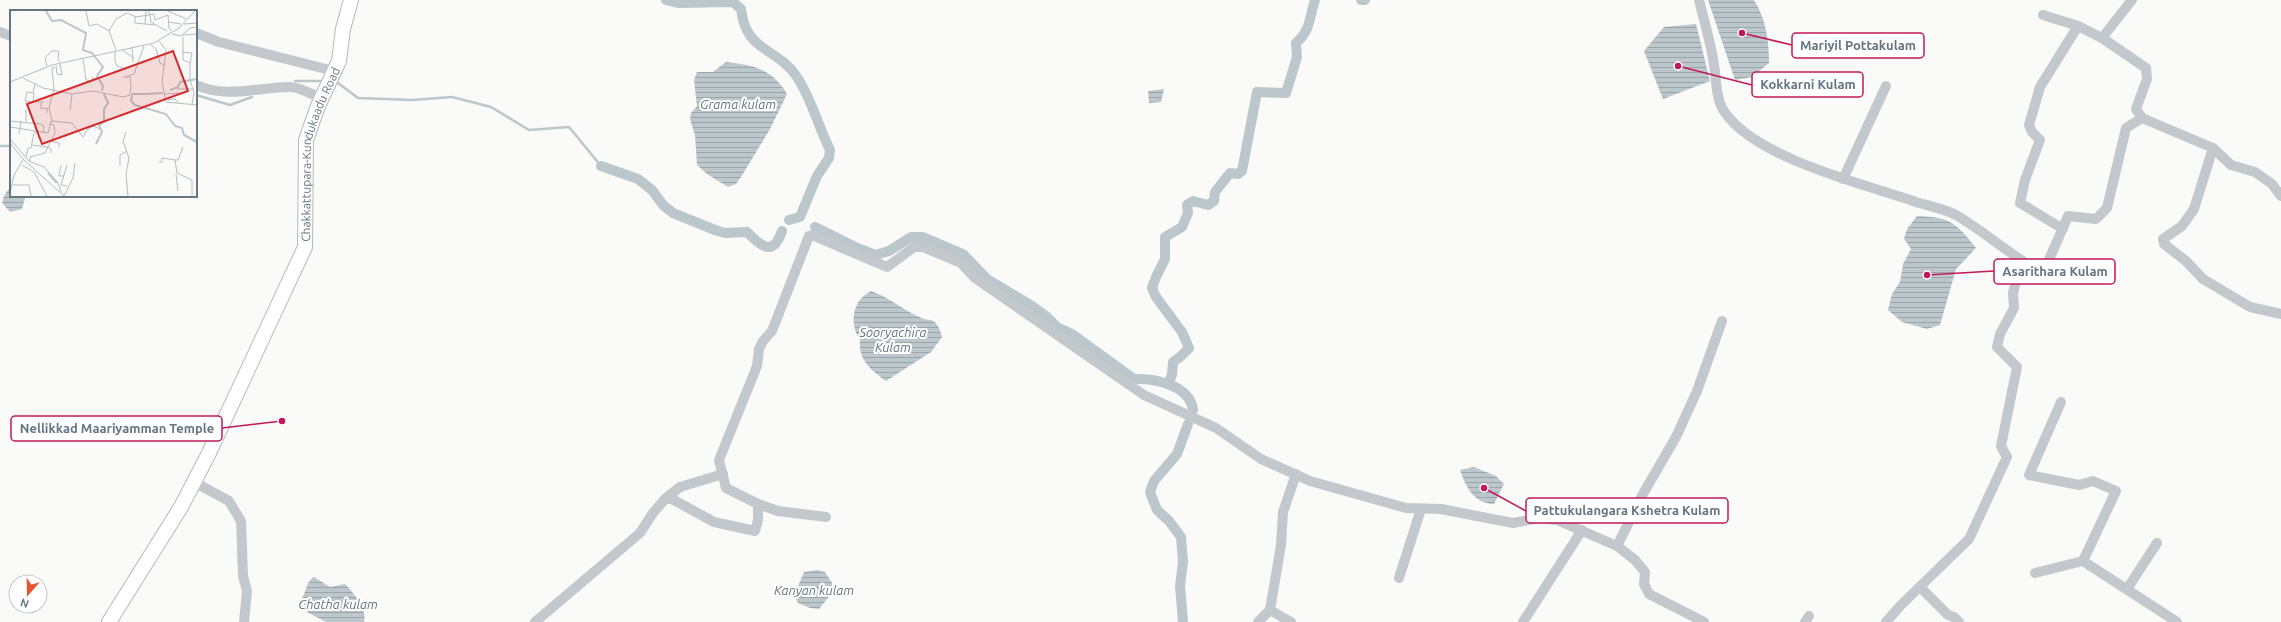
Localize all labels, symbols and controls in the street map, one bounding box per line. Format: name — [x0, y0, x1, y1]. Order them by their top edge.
inset map — [10, 10, 197, 197]
callout: Mariyil Pottakulam — [1792, 33, 1924, 58]
text: Mariyil Pottakulam — [1800, 38, 1916, 52]
street label: Chakkattupara-Kundukaadu Road — [299, 65, 342, 242]
callout: Kokkarni Kulam — [1752, 72, 1863, 97]
text: Kokkarni Kulam — [1760, 77, 1856, 91]
water label: Grama kulam — [700, 97, 776, 111]
callout: Asarithara Kulam — [1994, 259, 2115, 284]
text: Asarithara Kulam — [2002, 264, 2108, 278]
water label: Sooryachira Kulam — [858, 325, 927, 354]
callout: Nellikkad Maariyamman Temple — [11, 416, 222, 441]
text: Nellikkad Maariyamman Temple — [20, 421, 214, 435]
callout: Pattukulangara Kshetra Kulam — [1526, 498, 1728, 523]
text: Pattukulangara Kshetra Kulam — [1534, 503, 1720, 517]
north arrow — [8, 574, 48, 614]
water label: Kanyan kulam — [774, 583, 854, 597]
text: N — [19, 596, 30, 610]
water label: Chatha kulam — [298, 597, 378, 611]

